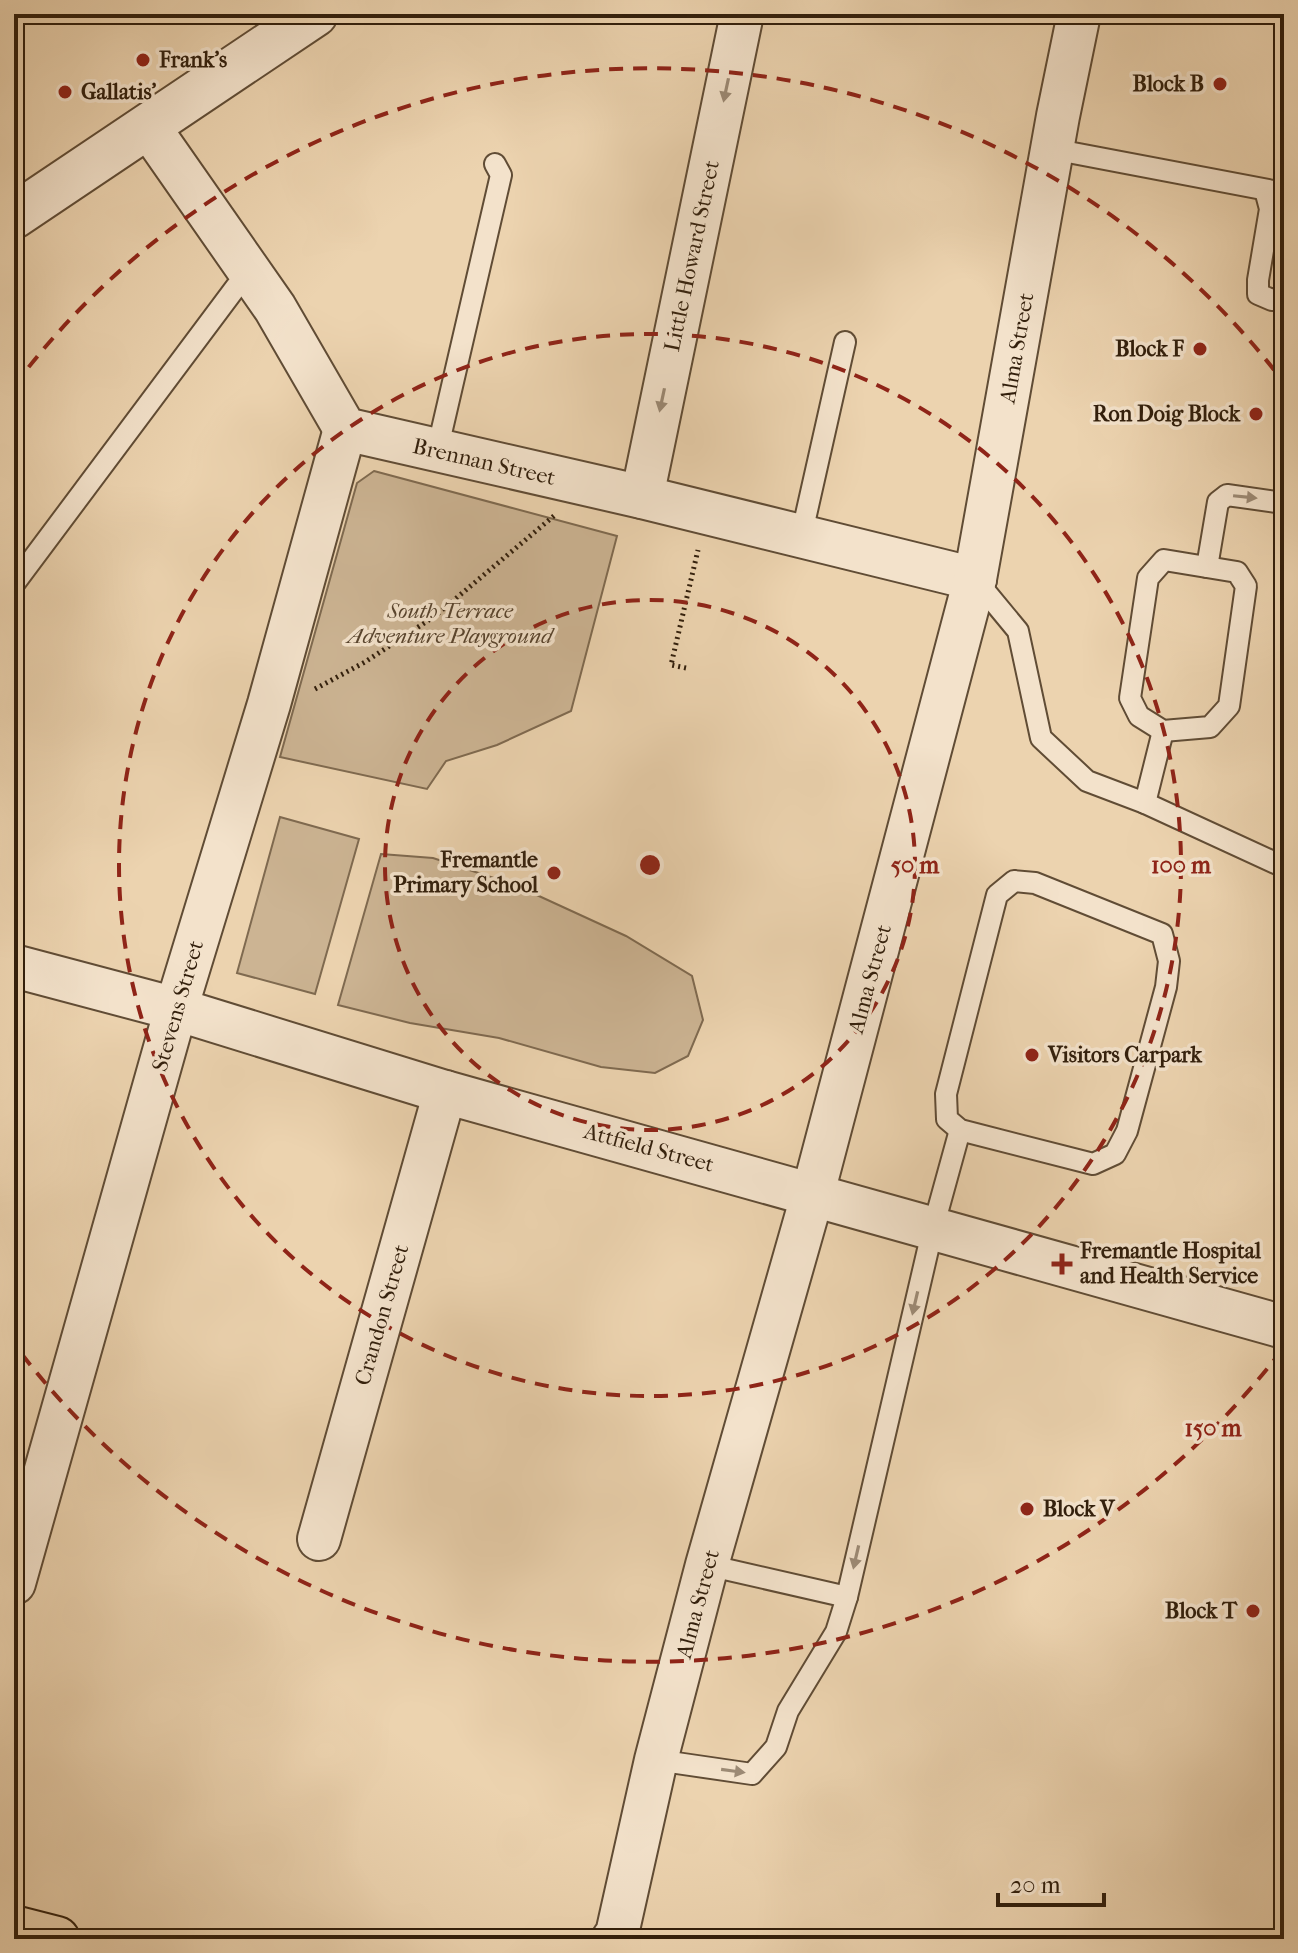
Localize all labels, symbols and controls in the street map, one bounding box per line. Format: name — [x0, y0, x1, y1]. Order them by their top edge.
place label: Frank's — [158, 47, 227, 73]
marker: Frank's — [134, 51, 152, 69]
place label: Block B — [1133, 71, 1204, 97]
marker: Block B — [1211, 75, 1229, 93]
one-way arrow — [719, 78, 732, 103]
place label: Gallatis' — [81, 79, 157, 105]
marker: Gallatis' — [56, 83, 74, 101]
street label: Little Howard Street — [659, 158, 725, 354]
street label: Alma Street — [994, 291, 1040, 406]
place label: Block F — [1115, 336, 1184, 362]
marker: Block F — [1191, 340, 1209, 358]
one-way arrow — [655, 388, 668, 413]
place label: Ron Doig Block — [1093, 401, 1241, 427]
marker: Ron Doig Block — [1247, 405, 1265, 423]
street label: Brennan Street — [410, 433, 558, 491]
one-way arrow — [1233, 490, 1258, 503]
park label: South Terrace Adventure Playground — [345, 598, 555, 649]
place label: Fremantle Primary School — [393, 847, 539, 898]
centre of rings — [636, 851, 664, 879]
text: 50 m — [891, 851, 940, 879]
text: 100 m — [1151, 851, 1212, 879]
marker: Fremantle Primary School — [545, 864, 563, 882]
street label: Alma Street — [843, 922, 897, 1037]
street label: Stevens Street — [147, 937, 209, 1074]
place label: Visitors Carpark — [1047, 1042, 1202, 1068]
marker: Visitors Carpark — [1023, 1046, 1041, 1064]
street label: Attfield Street — [580, 1118, 717, 1178]
place label: Fremantle Hospital and Health Service — [1079, 1238, 1262, 1289]
street label: Crandon Street — [349, 1241, 415, 1389]
marker: Fremantle Hospital and Health Service — [1051, 1253, 1073, 1275]
one-way arrow — [908, 1291, 921, 1316]
text: 150 m — [1184, 1414, 1243, 1442]
place label: Block V — [1043, 1496, 1116, 1522]
marker: Block V — [1018, 1500, 1036, 1518]
one-way arrow — [849, 1544, 862, 1569]
street label: Alma Street — [671, 1547, 725, 1662]
place label: Block T — [1165, 1598, 1238, 1624]
marker: Block T — [1244, 1602, 1262, 1620]
one-way arrow — [721, 1765, 746, 1778]
scale bar — [998, 1857, 1104, 1907]
text: 20 m — [1010, 1871, 1061, 1899]

